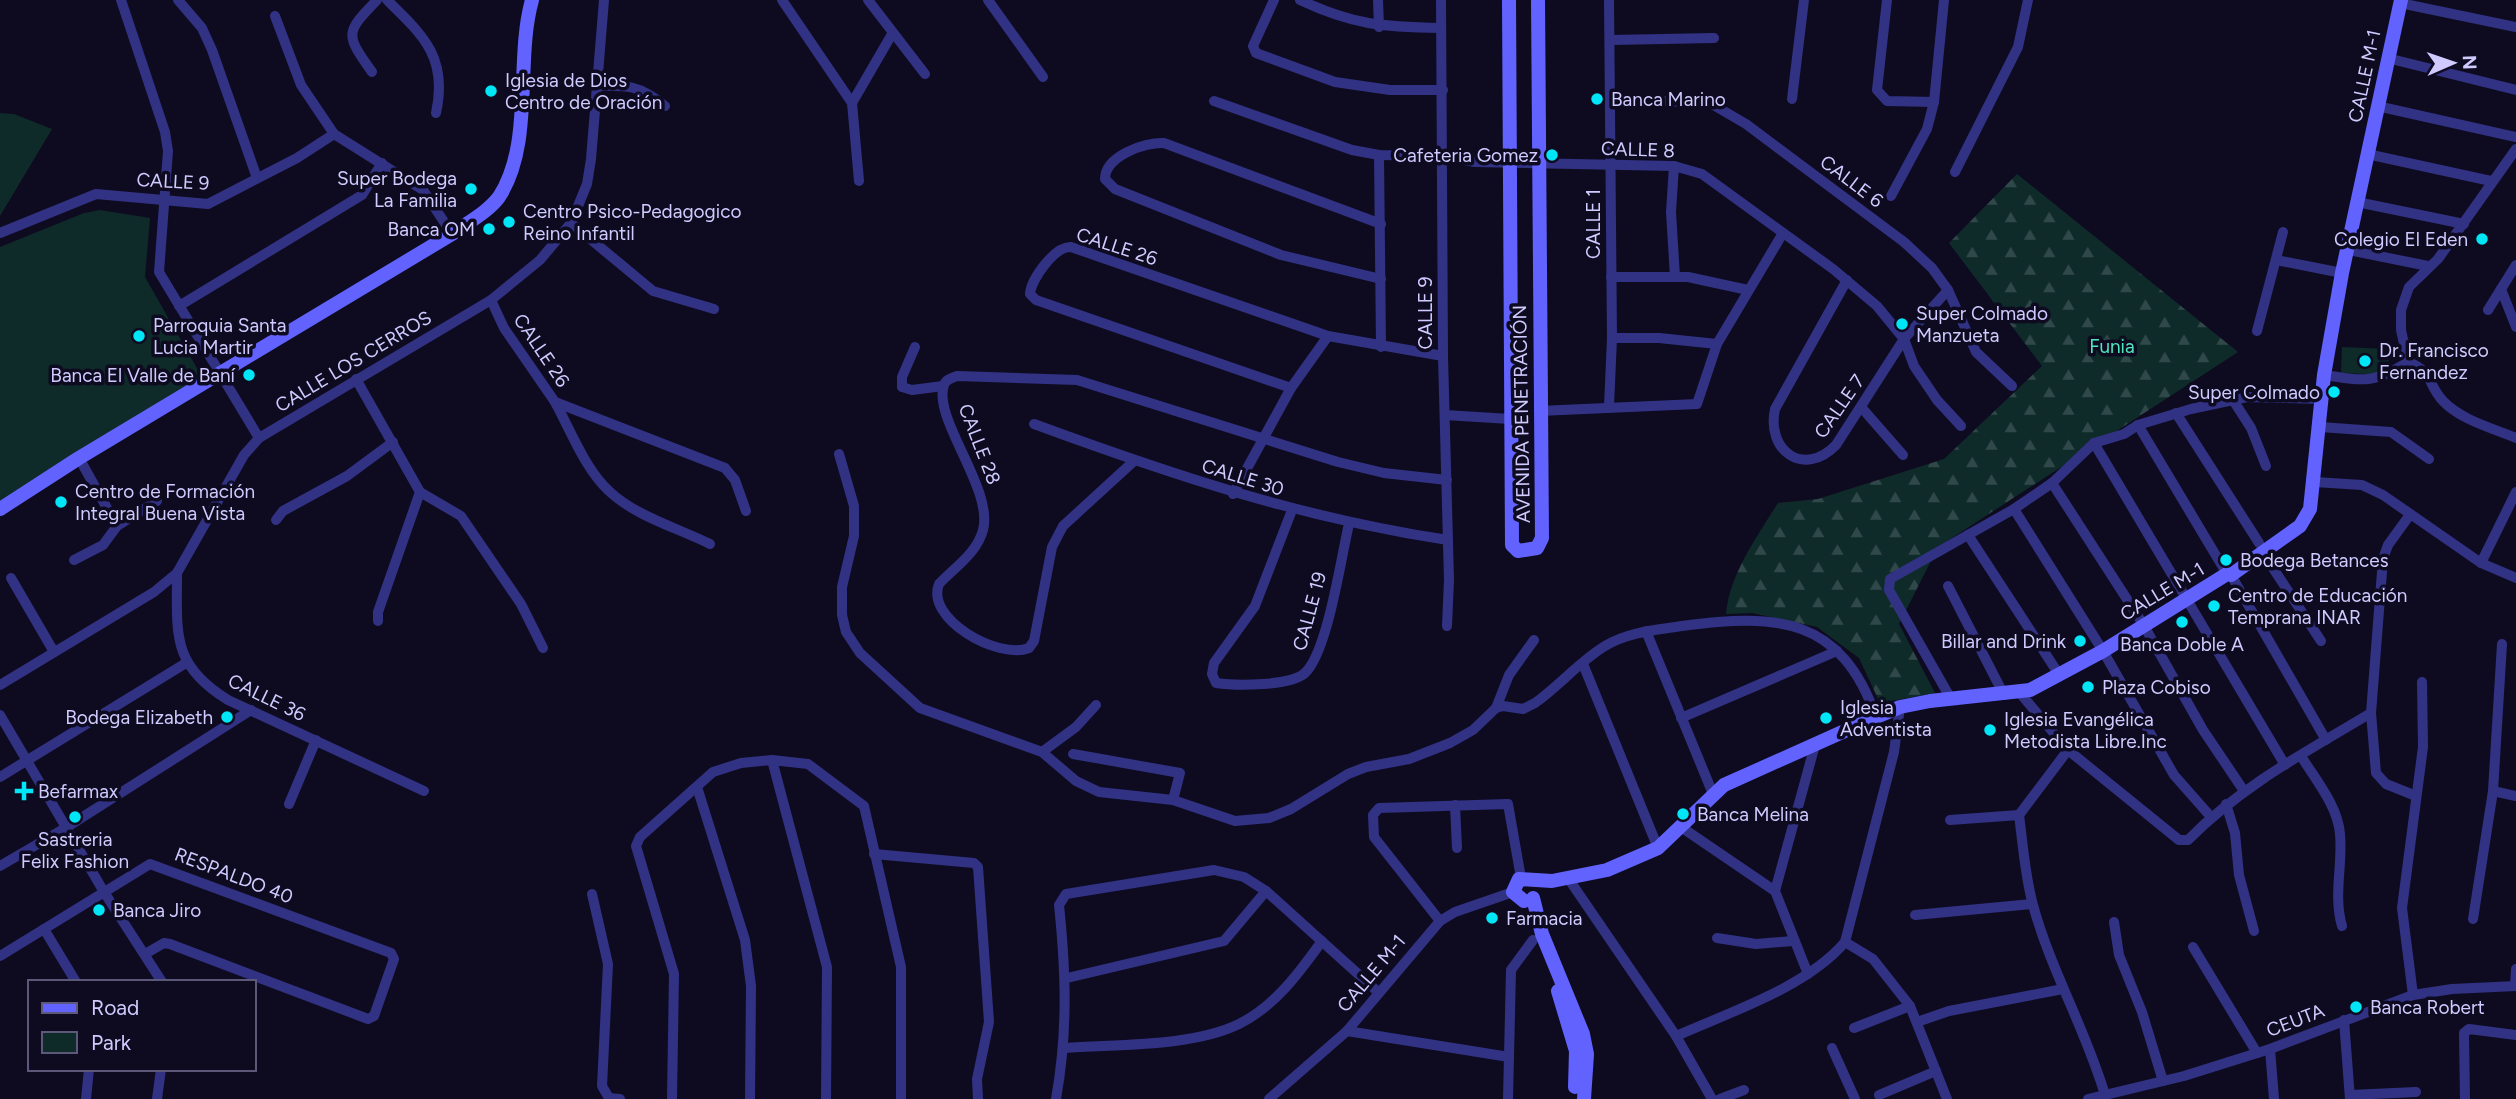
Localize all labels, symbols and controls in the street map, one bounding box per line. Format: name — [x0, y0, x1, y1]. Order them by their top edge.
street label: CALLE M-1 — [2343, 28, 2386, 125]
north arrow — [2418, 28, 2488, 98]
text: N — [2458, 55, 2481, 70]
place label: Iglesia de Dios Centro de Oración — [505, 69, 662, 114]
marker: Iglesia de Dios Centro de Oración — [483, 83, 499, 99]
place label: Banca Marino — [1611, 88, 1726, 111]
marker: Banca Marino — [1589, 91, 1605, 107]
street label: CALLE 8 — [1601, 137, 1675, 162]
place label: Cafeteria Gomez — [1393, 144, 1538, 167]
marker: Cafeteria Gomez — [1544, 147, 1560, 163]
street label: CALLE 6 — [1816, 150, 1888, 213]
place label: Super Bodega La Familia — [337, 167, 457, 212]
street label: CALLE 9 — [136, 168, 210, 195]
marker: Super Bodega La Familia — [463, 181, 479, 197]
street label: CALLE 1 — [1582, 189, 1605, 259]
place label: Centro Psico-Pedagogico Reino Infantil — [523, 200, 741, 245]
marker: Centro Psico-Pedagogico Reino Infantil — [501, 214, 517, 230]
place label: Banca OM — [388, 218, 475, 241]
marker: Banca OM — [481, 221, 497, 237]
street label: CALLE 26 — [1074, 223, 1160, 270]
place label: Colegio El Eden — [2334, 228, 2468, 251]
marker: Colegio El Eden — [2474, 231, 2490, 247]
street label: CALLE 9 — [1414, 276, 1437, 350]
place label: Super Colmado Manzueta — [1916, 302, 2048, 347]
street label: AVENIDA PENETRACIÓN — [1508, 305, 1535, 523]
street label: CALLE LOS CERROS — [271, 306, 435, 417]
street label: CALLE 26 — [509, 309, 575, 392]
place label: Parroquia Santa Lucia Martir — [153, 314, 287, 359]
marker: Super Colmado Manzueta — [1894, 316, 1910, 332]
marker: Parroquia Santa Lucia Martir — [131, 328, 147, 344]
park label: Funia — [2089, 335, 2135, 358]
place label: Dr. Francisco Fernandez — [2379, 339, 2489, 384]
marker: Dr. Francisco Fernandez — [2357, 353, 2373, 369]
place label: Banca El Valle de Baní — [50, 364, 237, 387]
marker: Banca El Valle de Baní — [241, 367, 257, 383]
street label: CALLE 7 — [1809, 370, 1870, 443]
place label: Super Colmado — [2188, 381, 2320, 404]
marker: Super Colmado — [2326, 384, 2342, 400]
street label: CALLE 28 — [954, 401, 1005, 488]
street label: CALLE 30 — [1199, 454, 1287, 501]
place label: Centro de Formación Integral Buena Vista — [75, 480, 255, 525]
marker: Centro de Formación Integral Buena Vista — [53, 494, 69, 510]
place label: Bodega Betances — [2240, 549, 2389, 572]
marker: Bodega Betances — [2218, 552, 2234, 568]
street label: CALLE M-1 — [2116, 557, 2209, 626]
street label: CALLE 19 — [1288, 569, 1331, 653]
place label: Centro de Educación Temprana INAR — [2228, 584, 2407, 629]
marker: Centro de Educación Temprana INAR — [2206, 598, 2222, 614]
marker: Banca Doble A — [2174, 614, 2190, 630]
place label: Billar and Drink — [1941, 630, 2067, 653]
marker: Billar and Drink — [2072, 633, 2088, 649]
place label: Banca Doble A — [2120, 633, 2244, 656]
street label: CALLE 36 — [224, 669, 309, 726]
place label: Plaza Cobiso — [2102, 676, 2211, 699]
marker: Plaza Cobiso — [2080, 679, 2096, 695]
place label: Iglesia Adventista — [1840, 696, 1932, 741]
place label: Bodega Elizabeth — [65, 706, 213, 729]
place label: Iglesia Evangélica Metodista Libre.Inc — [2004, 708, 2167, 753]
marker: Bodega Elizabeth — [219, 709, 235, 725]
marker: Iglesia Adventista — [1818, 710, 1834, 726]
marker: Iglesia Evangélica Metodista Libre.Inc — [1982, 722, 1998, 738]
place label: Befarmax — [38, 780, 118, 803]
marker: Befarmax — [16, 783, 32, 799]
place label: Banca Melina — [1697, 803, 1809, 826]
marker: Banca Melina — [1675, 806, 1691, 822]
marker: Sastreria Felix Fashion — [67, 809, 83, 825]
place label: Sastreria Felix Fashion — [21, 828, 129, 873]
street label: RESPALDO 40 — [171, 842, 296, 909]
place label: Banca Jiro — [113, 899, 201, 922]
marker: Banca Jiro — [91, 902, 107, 918]
place label: Farmacia — [1506, 907, 1583, 930]
marker: Farmacia — [1484, 910, 1500, 926]
street label: CALLE M-1 — [1332, 930, 1410, 1017]
legend — [28, 980, 256, 1071]
text: Road — [91, 995, 139, 1020]
place label: Banca Robert — [2370, 996, 2485, 1019]
street label: CEUTA — [2263, 999, 2328, 1042]
marker: Banca Robert — [2348, 999, 2364, 1015]
text: Park — [91, 1030, 132, 1055]

